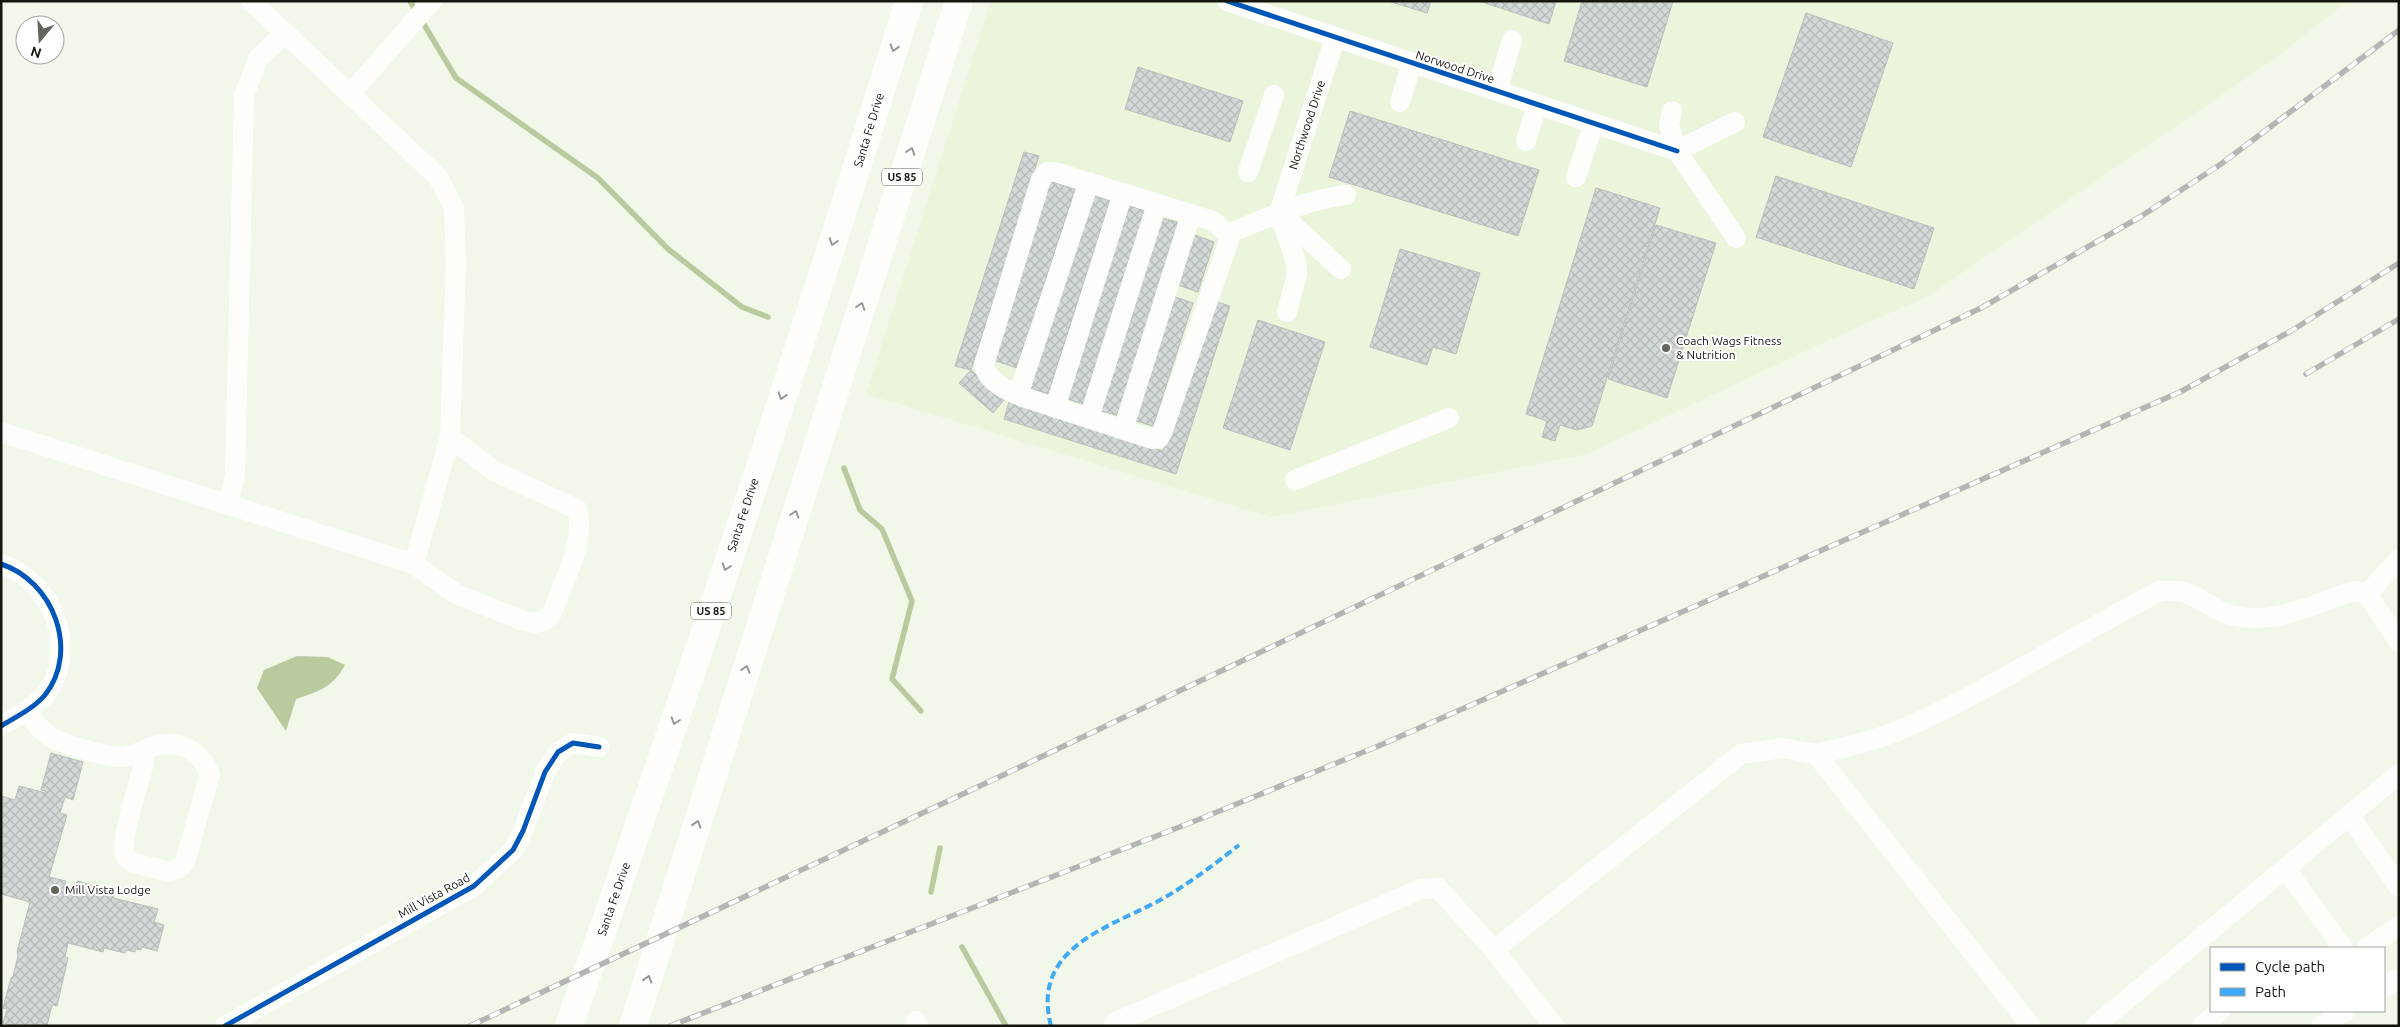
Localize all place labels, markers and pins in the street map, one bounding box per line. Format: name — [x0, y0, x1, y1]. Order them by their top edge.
place label: Coach Wags Fitness & Nutrition — [1676, 334, 1781, 361]
marker: Coach Wags Fitness & Nutrition — [1660, 342, 1672, 354]
place label: Mill Vista Lodge — [65, 883, 151, 896]
marker: Mill Vista Lodge — [49, 884, 61, 896]

